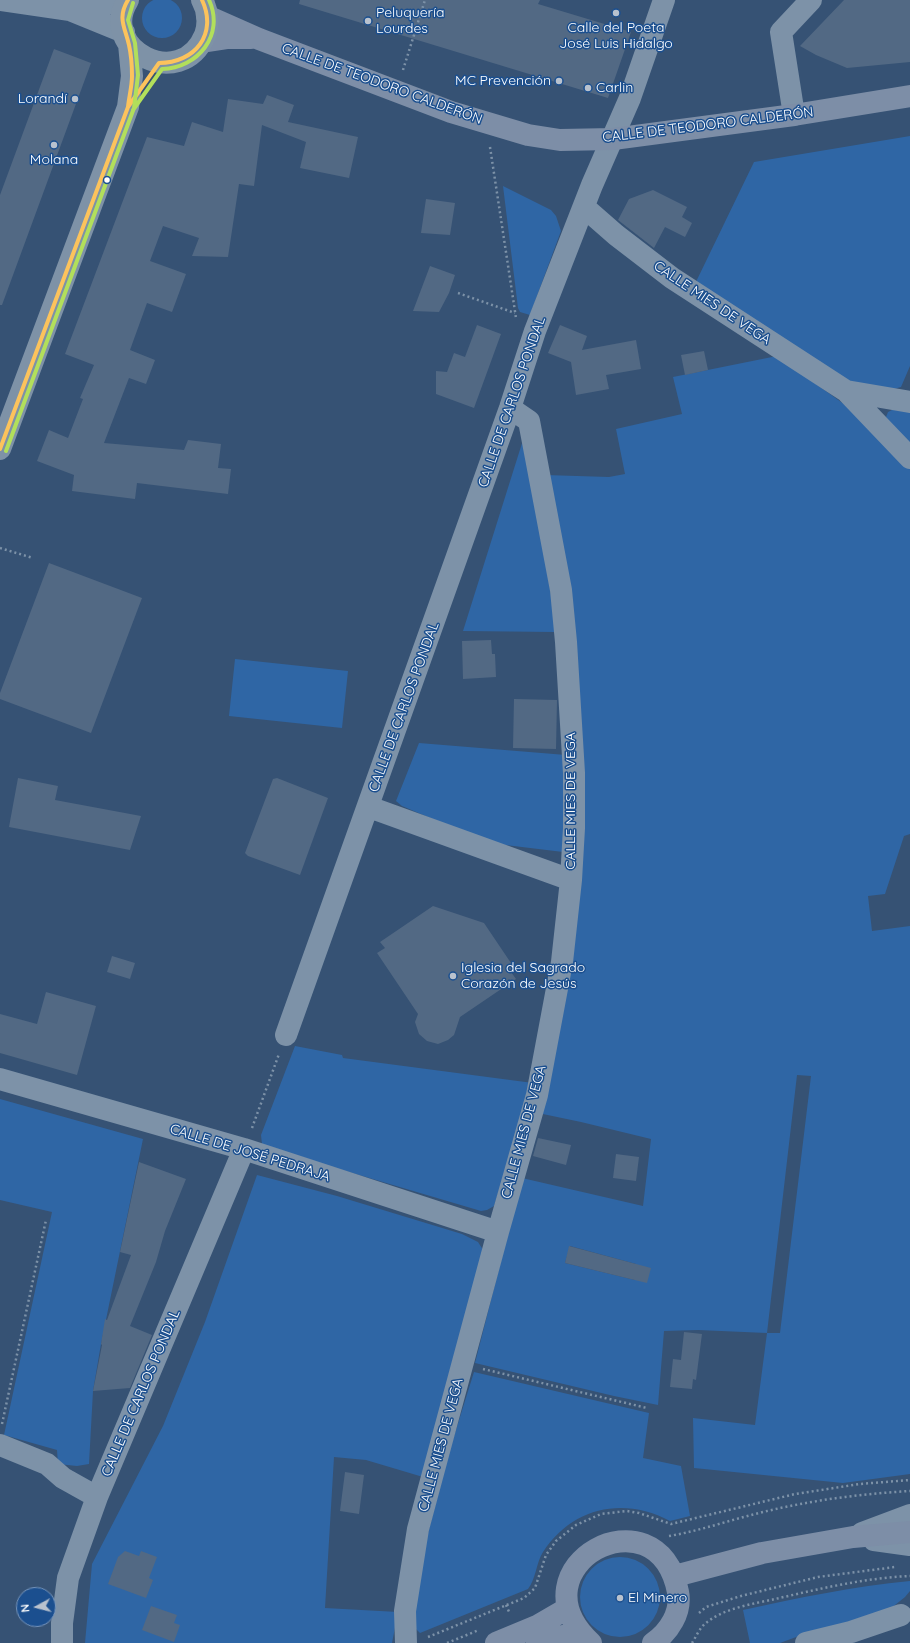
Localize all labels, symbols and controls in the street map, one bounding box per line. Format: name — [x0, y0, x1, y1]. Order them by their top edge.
place label: Peluquería Lourdes — [376, 5, 444, 38]
marker: Calle del Poeta José Luis Hidalgo — [611, 8, 621, 18]
marker: Peluquería Lourdes — [363, 16, 373, 26]
place label: Calle del Poeta José Luis Hidalgo — [559, 20, 673, 52]
street label: CALLE DE TEODORO CALDERÓN — [279, 40, 485, 128]
place label: MC Prevención — [455, 73, 551, 89]
marker: MC Prevención — [554, 76, 564, 86]
place label: Carlin — [596, 80, 633, 96]
marker: Carlin — [583, 83, 593, 93]
place label: Lorandí — [18, 91, 67, 107]
marker: Lorandí — [70, 94, 80, 104]
street label: CALLE DE TEODORO CALDERÓN — [602, 104, 814, 146]
marker: Molana — [49, 140, 59, 150]
place label: Molana — [30, 152, 78, 168]
unlabelled marker — [102, 175, 112, 185]
street label: CALLE MIES DE VEGA — [650, 258, 774, 348]
street label: CALLE DE CARLOS PONDAL — [475, 314, 549, 490]
street label: CALLE DE CARLOS PONDAL — [365, 620, 443, 794]
street label: CALLE MIES DE VEGA — [563, 732, 579, 870]
place label: Iglesia del Sagrado Corazón de Jesús — [461, 960, 585, 992]
marker: Iglesia del Sagrado Corazón de Jesús — [448, 971, 458, 981]
street label: CALLE MIES DE VEGA — [498, 1063, 550, 1201]
street label: CALLE DE JOSÉ PEDRAJA — [168, 1121, 332, 1185]
street label: CALLE DE CARLOS PONDAL — [98, 1307, 184, 1479]
street label: CALLE MIES DE VEGA — [415, 1376, 467, 1514]
north arrow — [16, 1587, 56, 1627]
place label: El Minero — [628, 1590, 687, 1606]
marker: El Minero — [615, 1593, 625, 1603]
text: N — [18, 1603, 33, 1613]

